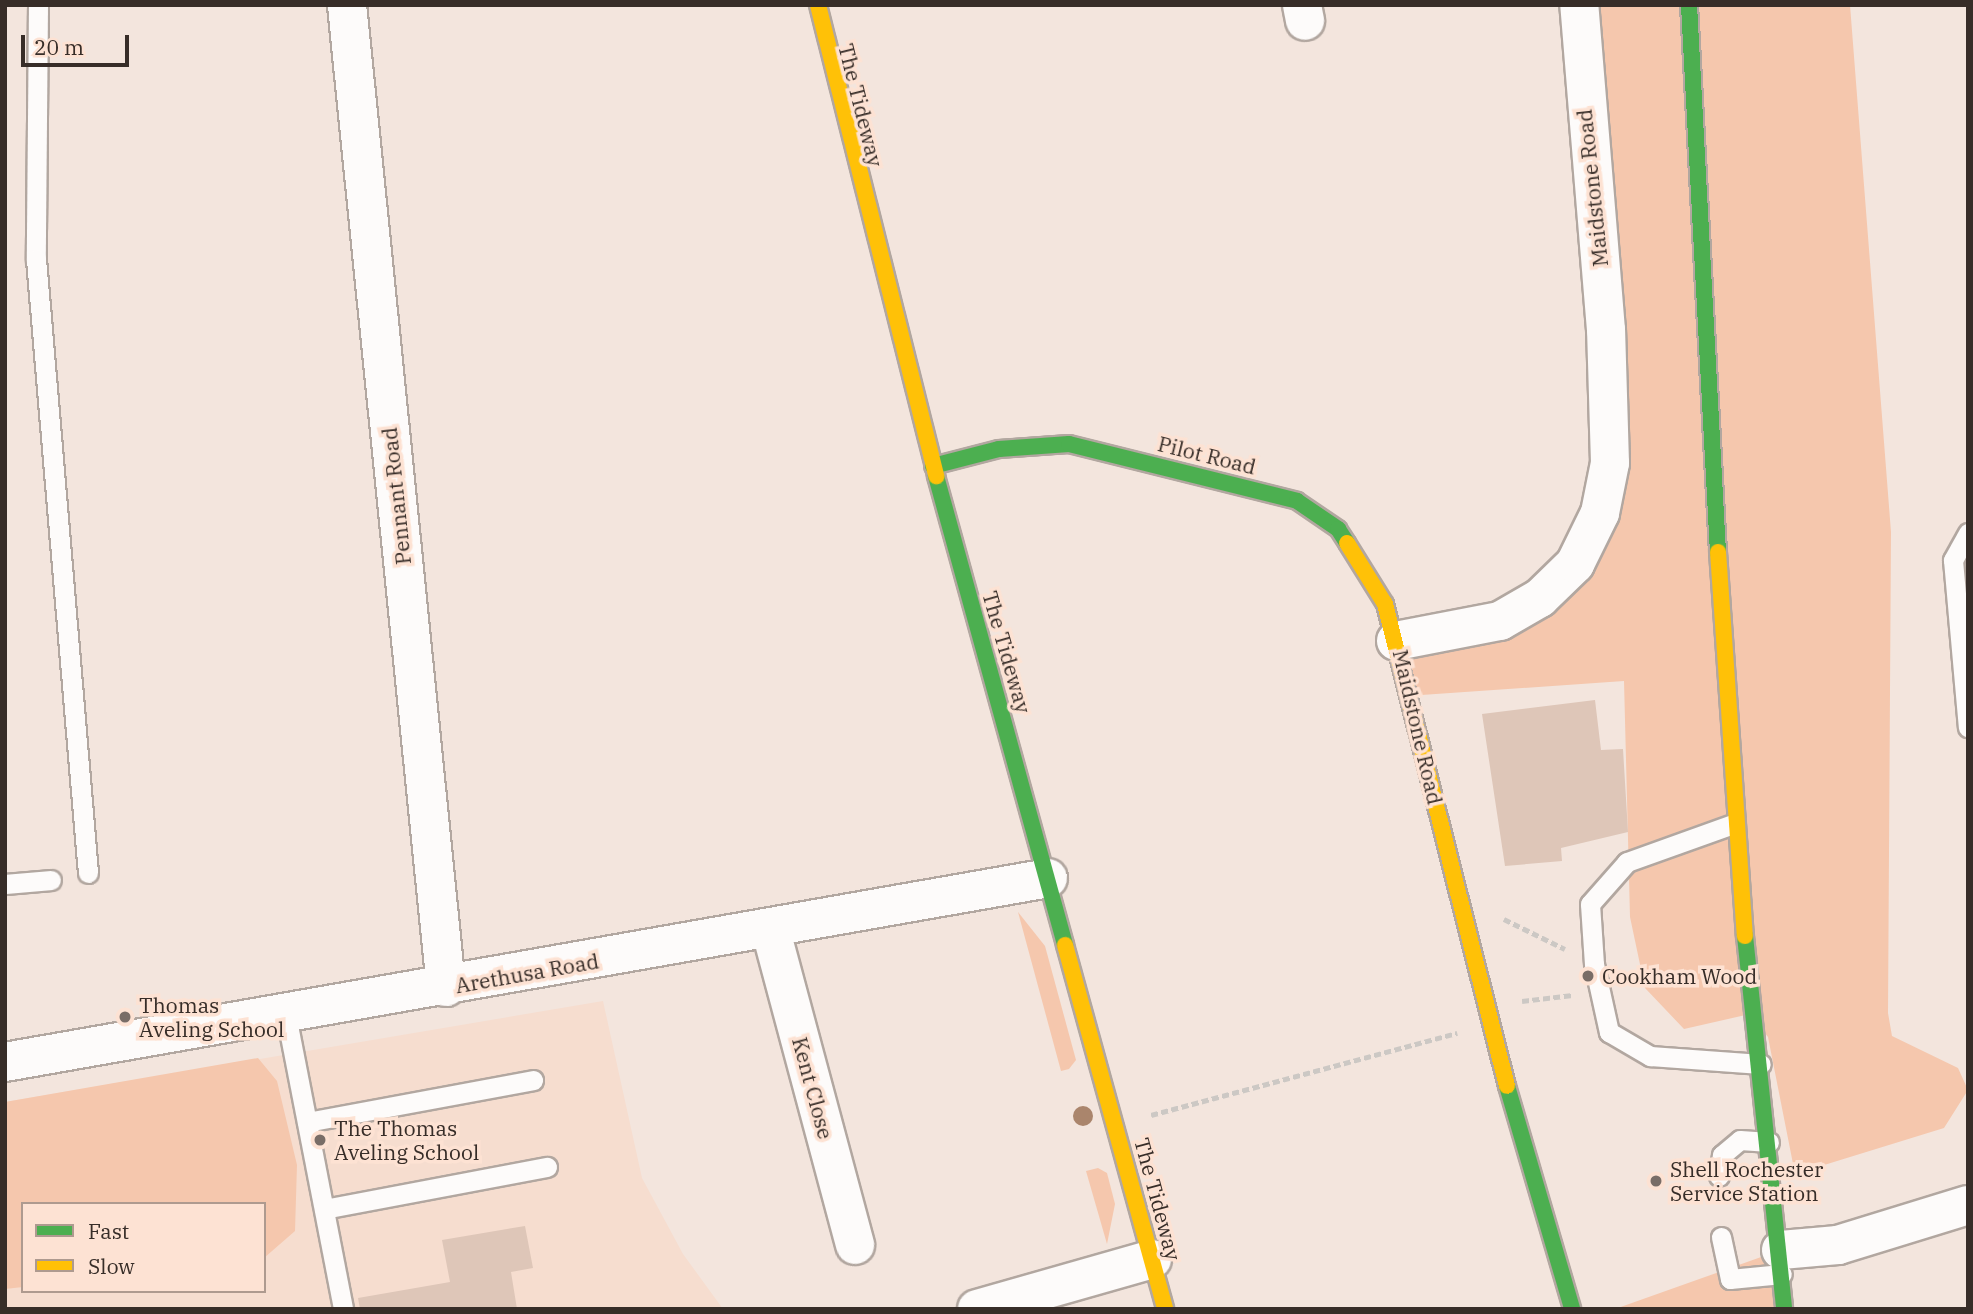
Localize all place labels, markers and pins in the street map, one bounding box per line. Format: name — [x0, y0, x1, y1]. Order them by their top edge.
place label: Cookham Wood — [1602, 963, 1757, 989]
marker: Cookham Wood — [1580, 968, 1596, 984]
place label: Thomas Aveling School — [139, 992, 284, 1042]
marker: Thomas Aveling School — [117, 1009, 133, 1025]
place label: The Thomas Aveling School — [334, 1115, 479, 1165]
marker: The Thomas Aveling School — [312, 1132, 328, 1148]
place label: Shell Rochester Service Station — [1670, 1156, 1823, 1206]
marker: Shell Rochester Service Station — [1648, 1173, 1664, 1189]

